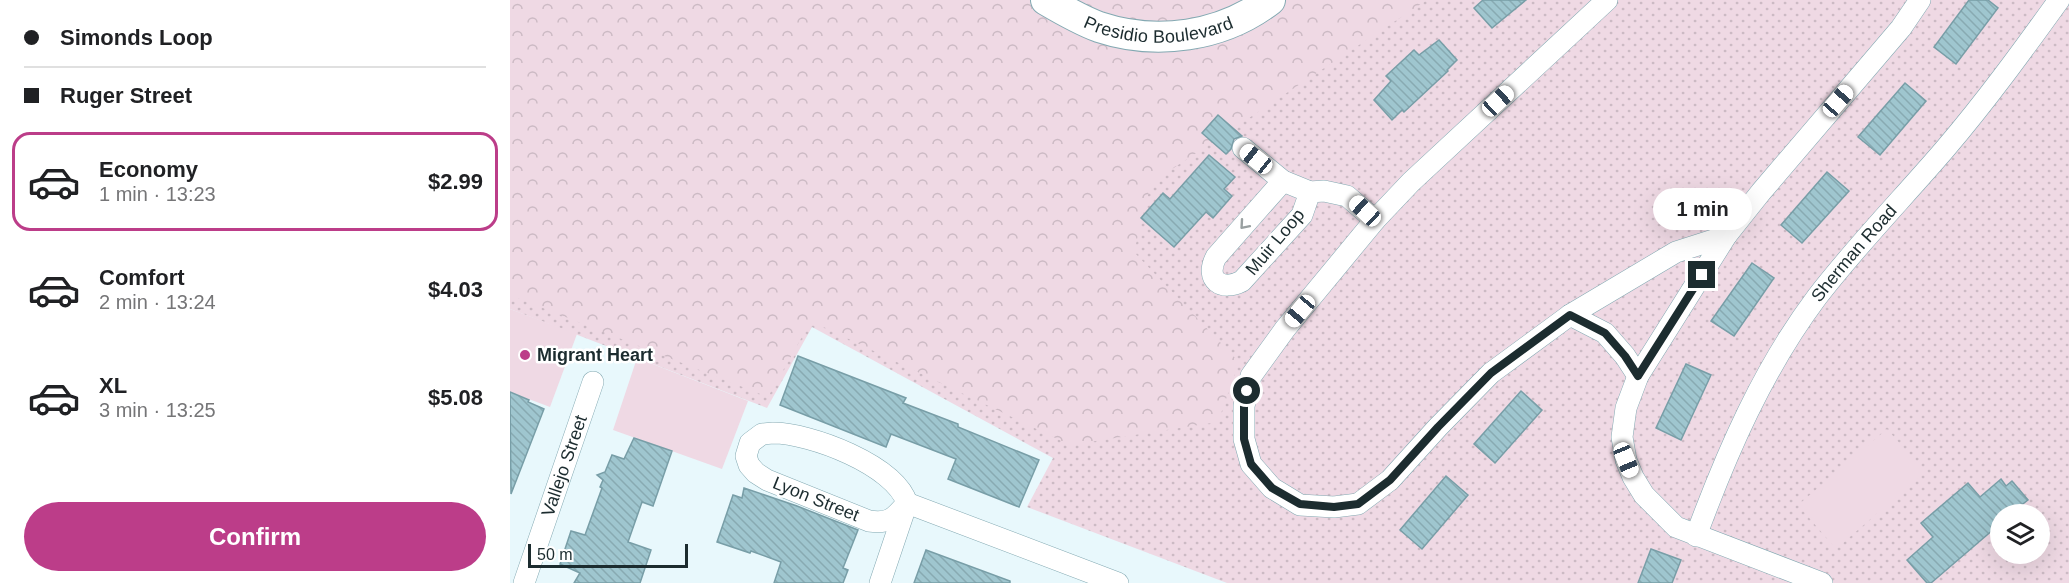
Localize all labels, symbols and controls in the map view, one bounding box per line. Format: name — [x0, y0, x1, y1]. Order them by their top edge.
street label: Presidio Boulevard — [1081, 12, 1236, 47]
text: Simonds Loop — [60, 25, 213, 50]
car — [1479, 82, 1517, 120]
car — [1819, 82, 1857, 120]
text: Ruger Street — [60, 83, 192, 108]
car — [1236, 141, 1276, 177]
icon: car — [27, 155, 81, 209]
text: Economy — [99, 157, 198, 182]
text: $2.99 — [428, 169, 483, 194]
text: 1 min · 13:23 — [99, 183, 216, 205]
callout: 1 min — [1652, 188, 1752, 230]
car — [1346, 192, 1384, 230]
text: 1 min — [1676, 198, 1729, 220]
street label: Sherman Road — [1807, 201, 1901, 306]
street label: Muir Loop — [1242, 205, 1308, 279]
one-way arrow — [1240, 218, 1251, 229]
route end — [1688, 261, 1715, 288]
icon: car — [27, 263, 81, 317]
text: Comfort — [99, 265, 185, 290]
text: $4.03 — [428, 277, 483, 302]
text: 2 min · 13:24 — [99, 291, 216, 313]
car — [1282, 291, 1318, 331]
place label: Migrant Heart — [537, 345, 653, 365]
marker: Migrant Heart — [518, 348, 532, 362]
icon: car — [27, 371, 81, 425]
text: XL — [99, 373, 127, 398]
route start — [1233, 377, 1260, 404]
text: $5.08 — [428, 385, 483, 410]
text: 3 min · 13:25 — [99, 399, 216, 421]
street label: Vallejo Street — [538, 412, 591, 519]
car — [1611, 440, 1641, 480]
street label: Lyon Street — [770, 473, 862, 525]
button: Confirm — [24, 502, 486, 571]
map controls — [1990, 504, 2050, 564]
button: layers — [1990, 504, 2050, 564]
scale bar — [528, 541, 688, 568]
text: 50 m — [537, 546, 573, 563]

